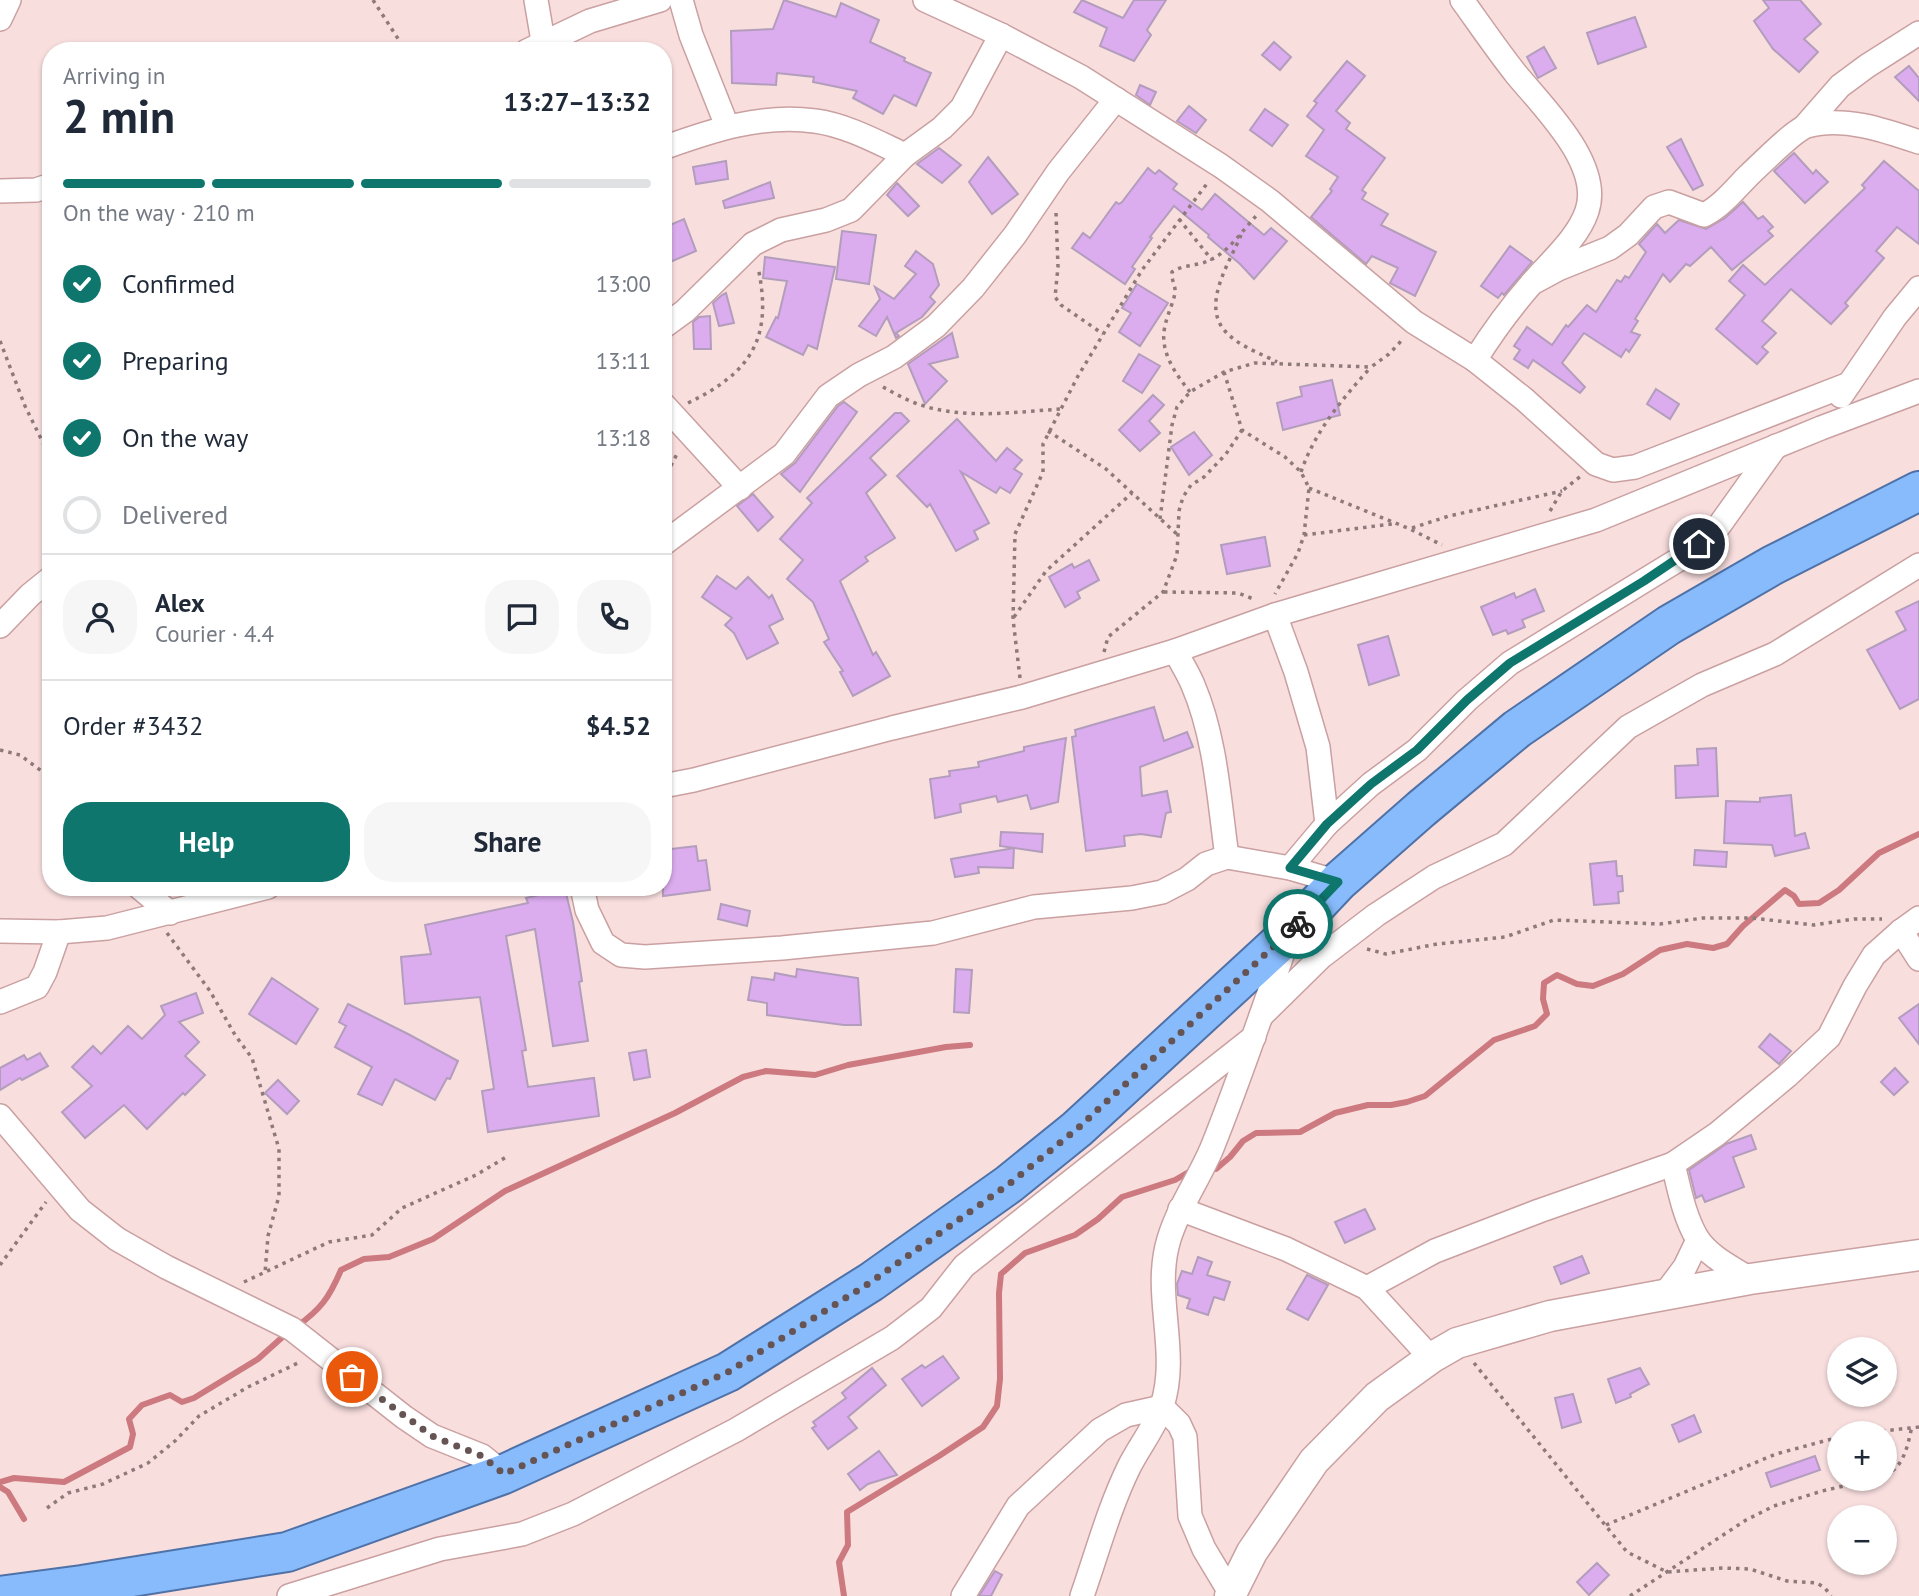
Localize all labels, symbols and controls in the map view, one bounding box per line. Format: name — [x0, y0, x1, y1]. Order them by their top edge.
text: Arriving in — [63, 61, 165, 90]
text: 13:27–13:32 — [504, 85, 651, 118]
text: 2 min — [63, 86, 175, 146]
text: On the way · 210 m — [63, 198, 255, 227]
icon: check — [63, 265, 101, 303]
text: Confirmed — [122, 267, 235, 300]
text: 13:00 — [596, 269, 651, 298]
icon: check — [63, 342, 101, 380]
text: Preparing — [122, 344, 229, 377]
text: 13:11 — [596, 346, 651, 375]
icon: check — [63, 419, 101, 457]
text: On the way — [122, 421, 248, 454]
text: 13:18 — [596, 423, 651, 452]
text: Delivered — [122, 498, 228, 531]
pin — [1669, 514, 1729, 574]
icon: home — [1680, 525, 1718, 563]
button: person — [63, 580, 137, 654]
button: chat — [485, 580, 559, 654]
button: phone — [577, 580, 651, 654]
text: Alex — [155, 586, 205, 619]
text: Courier · 4.4 — [155, 619, 274, 648]
text: Order #3432 — [63, 709, 203, 742]
text: $4.52 — [586, 709, 651, 742]
button: Help — [63, 802, 350, 882]
button: Share — [364, 802, 651, 882]
courier — [1263, 889, 1333, 959]
icon: bike — [1279, 905, 1317, 943]
map controls — [1827, 1337, 1897, 1575]
button: layers — [1827, 1337, 1897, 1407]
pin — [322, 1347, 382, 1407]
icon: bag — [333, 1358, 371, 1396]
button: + — [1827, 1421, 1897, 1491]
button: − — [1827, 1505, 1897, 1575]

